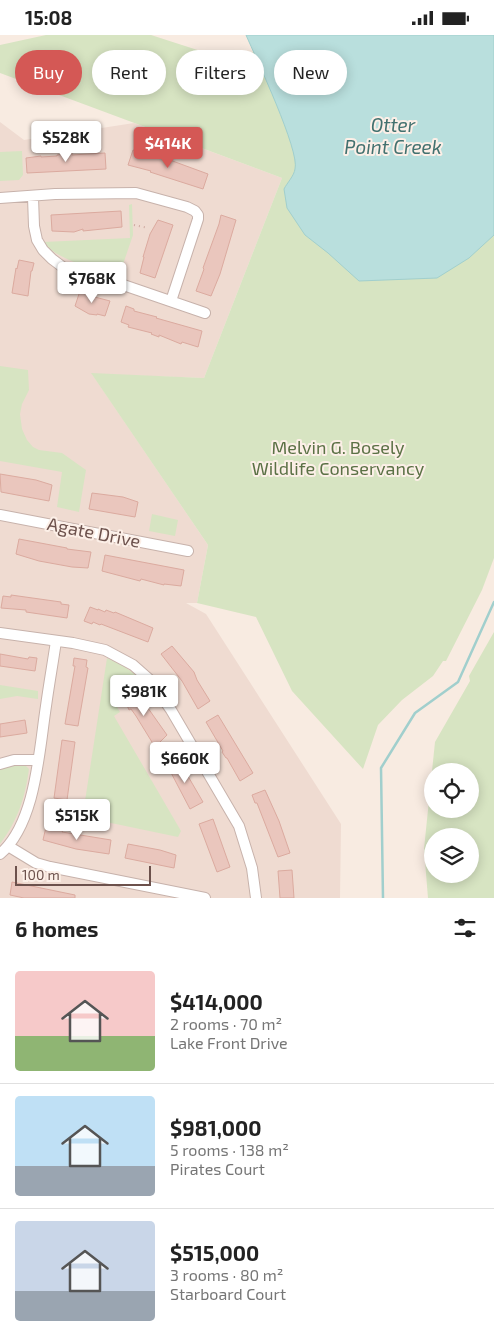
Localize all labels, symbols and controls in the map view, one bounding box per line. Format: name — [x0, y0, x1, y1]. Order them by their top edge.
text: 15:08 — [25, 6, 72, 29]
chip: Buy — [15, 50, 82, 95]
chip: Rent — [92, 50, 166, 95]
chip: Filters — [176, 50, 264, 95]
chip: New — [274, 50, 347, 95]
water label: Otter Point Creek — [344, 113, 442, 158]
pin: $528K — [31, 121, 101, 163]
text: $528K — [42, 127, 90, 146]
pin: $414K — [133, 127, 203, 169]
text: $414K — [145, 133, 191, 152]
pin: $768K — [57, 261, 127, 304]
text: $768K — [68, 268, 116, 287]
park label: Melvin G. Bosely Wildlife Conservancy — [252, 436, 425, 479]
street label: Agate Drive — [46, 512, 142, 552]
pin: $981K — [109, 675, 179, 717]
text: $981K — [121, 681, 167, 700]
pin: $660K — [150, 741, 220, 784]
text: $660K — [161, 748, 209, 767]
map controls — [424, 763, 479, 883]
button: locate — [424, 763, 479, 818]
pin: $515K — [42, 799, 112, 841]
text: $515K — [55, 805, 99, 824]
button: layers — [424, 828, 479, 883]
scale bar — [15, 863, 151, 886]
text: 100 m — [22, 866, 60, 883]
icon: filters — [451, 914, 479, 942]
text: 6 homes — [15, 916, 98, 941]
text: $414,000 — [170, 989, 263, 1014]
icon: home — [55, 991, 115, 1051]
text: 2 rooms · 70 m² — [170, 1014, 282, 1033]
text: Lake Front Drive — [170, 1033, 288, 1052]
text: $981,000 — [170, 1115, 262, 1140]
icon: home — [55, 1116, 115, 1176]
text: 5 rooms · 138 m² — [170, 1140, 289, 1159]
text: Pirates Court — [170, 1159, 265, 1178]
text: $515,000 — [170, 1240, 259, 1265]
icon: home — [55, 1241, 115, 1301]
text: 3 rooms · 80 m² — [170, 1265, 283, 1284]
text: Starboard Court — [170, 1284, 286, 1303]

